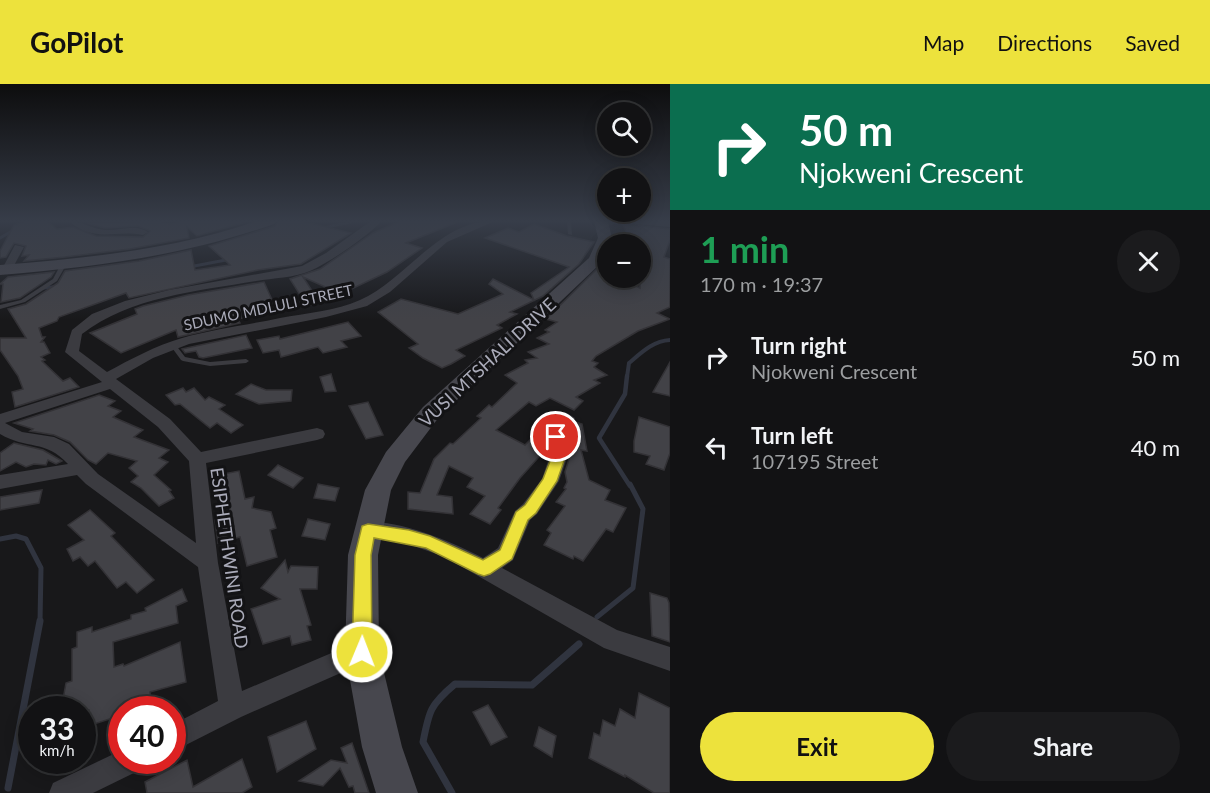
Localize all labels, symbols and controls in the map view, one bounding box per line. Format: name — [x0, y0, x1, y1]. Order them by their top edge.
text: GoPilot — [30, 25, 123, 59]
text: Map — [923, 30, 964, 55]
text: Directions — [997, 30, 1092, 55]
text: Saved — [1125, 30, 1180, 55]
map controls — [597, 102, 651, 288]
button: search — [597, 102, 651, 156]
text: 50 m — [799, 105, 893, 155]
icon: right — [700, 108, 778, 186]
text: Njokweni Crescent — [799, 156, 1023, 189]
button: + — [597, 168, 651, 222]
text: 1 min — [700, 227, 789, 271]
button: close — [1117, 230, 1180, 293]
button: − — [597, 234, 651, 288]
text: 170 m · 19:37 — [700, 272, 823, 296]
street label: SDUMO MDLULI STREET — [182, 280, 354, 334]
street label: VUSI MTSHALI DRIVE — [414, 293, 560, 431]
text: Turn right — [751, 332, 846, 359]
icon: right — [700, 341, 733, 374]
text: 50 m — [1131, 344, 1180, 371]
text: Njokweni Crescent — [751, 359, 917, 383]
pin — [530, 411, 581, 462]
icon: arrive — [539, 420, 572, 453]
text: Turn left — [751, 422, 833, 449]
icon: left — [700, 431, 733, 464]
text: 40 m — [1131, 434, 1180, 461]
text: 107195 Street — [751, 449, 878, 473]
street label: ESIPHETHWINI ROAD — [206, 466, 254, 650]
position arrow — [330, 620, 394, 684]
speed limit sign: 40 — [108, 696, 186, 774]
text: 33 — [40, 710, 74, 746]
button: Exit — [700, 712, 934, 781]
button: Share — [946, 712, 1180, 781]
text: km/h — [39, 741, 75, 759]

